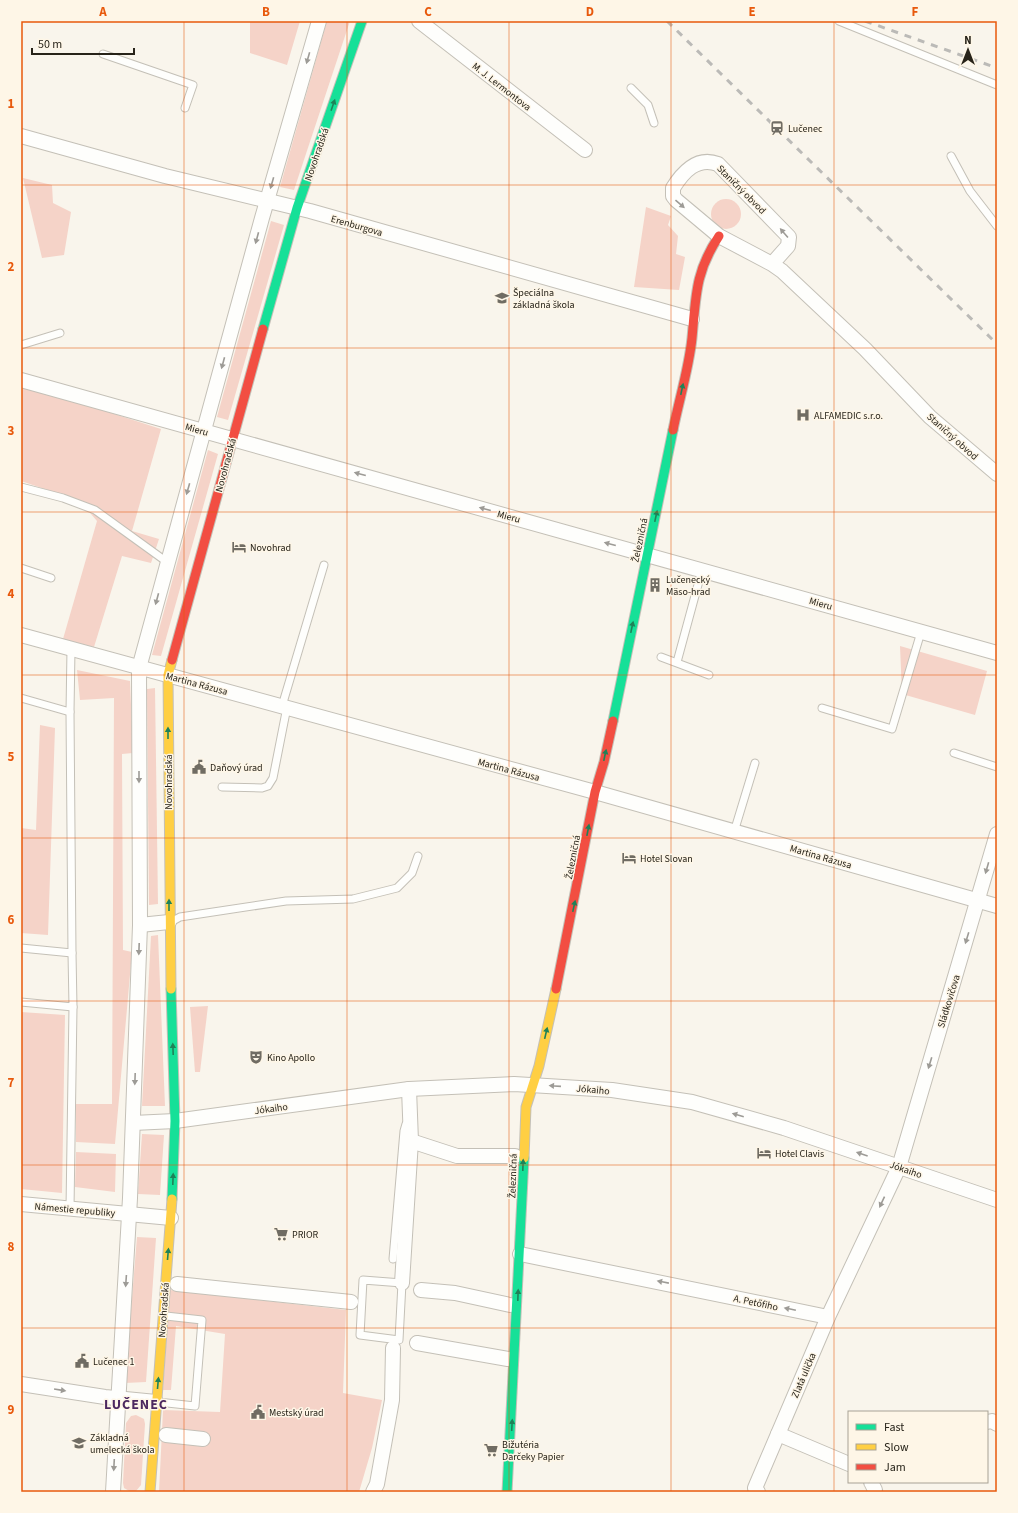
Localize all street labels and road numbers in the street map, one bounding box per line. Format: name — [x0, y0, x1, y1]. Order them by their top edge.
street label: M. J. Lermontova — [469, 59, 534, 114]
street label: Novohradská — [301, 126, 333, 183]
street label: Staničný obvod — [714, 162, 769, 217]
street label: Erenburgova — [329, 212, 384, 240]
street label: Staničný obvod — [924, 410, 981, 464]
street label: Mieru — [183, 420, 210, 440]
street label: Novohradská — [212, 437, 240, 494]
street label: Mieru — [496, 507, 522, 527]
street label: Železničná — [628, 517, 651, 564]
street label: Mieru — [807, 594, 834, 614]
street label: Martina Rázusa — [164, 669, 229, 699]
street label: Novohradská — [162, 754, 176, 810]
street label: Martina Rázusa — [476, 755, 541, 785]
street label: Železničná — [562, 834, 584, 881]
street label: Martina Rázusa — [788, 841, 853, 872]
street label: Sládkovičova — [934, 973, 964, 1030]
street label: Jókaiho — [576, 1082, 610, 1098]
street label: Jókaiho — [254, 1100, 289, 1118]
street label: Železničná — [505, 1153, 521, 1199]
street label: Jókaiho — [888, 1158, 924, 1182]
street label: Námestie republiky — [34, 1199, 116, 1221]
street label: Novohradská — [155, 1282, 173, 1338]
street label: A. Petőfiho — [732, 1291, 779, 1315]
street label: Zlatá ulička — [788, 1351, 820, 1400]

